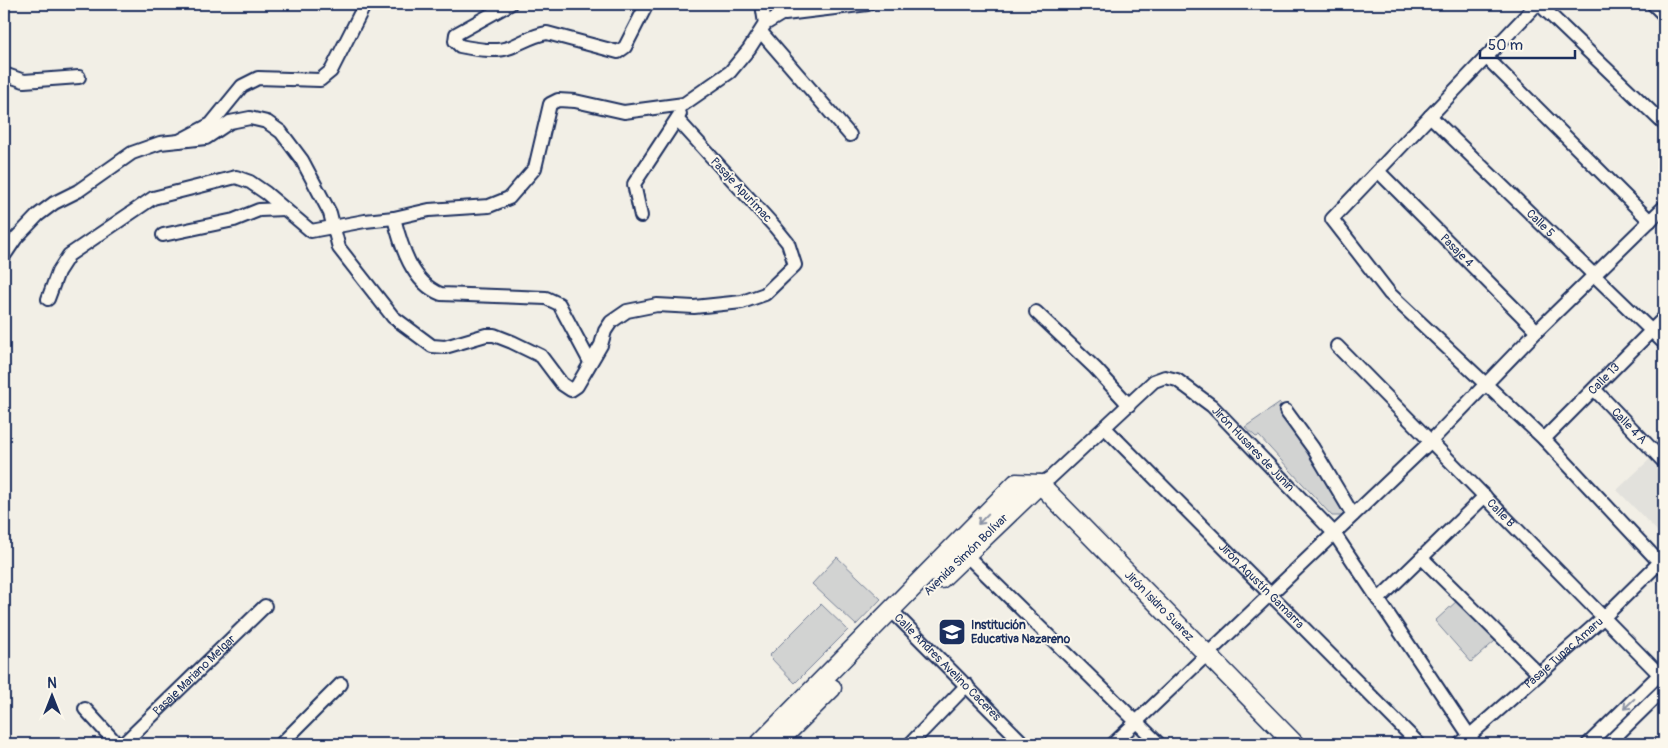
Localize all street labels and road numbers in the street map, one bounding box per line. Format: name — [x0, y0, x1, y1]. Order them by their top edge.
street label: Pasaje Apurímac — [707, 154, 775, 226]
street label: Calle 5 — [1523, 206, 1558, 240]
street label: Pasaje 4 — [1437, 231, 1477, 270]
street label: Calle 13 — [1585, 359, 1623, 398]
street label: Jirón Husares de Junin — [1209, 403, 1298, 495]
street label: Calle 4 A — [1608, 405, 1650, 447]
street label: Calle B — [1484, 496, 1518, 531]
street label: Avenida Simón Bolívar — [921, 510, 1012, 599]
street label: Jirón Agustín Gamarra — [1216, 539, 1308, 632]
street label: Jirón Isidro Suarez — [1122, 567, 1197, 644]
street label: Calle Andres Avelino Caceres — [891, 610, 1005, 724]
street label: Pasaje Tupac Amaru — [1521, 614, 1606, 692]
street label: Pasaje Mariano Melgar — [150, 631, 239, 719]

